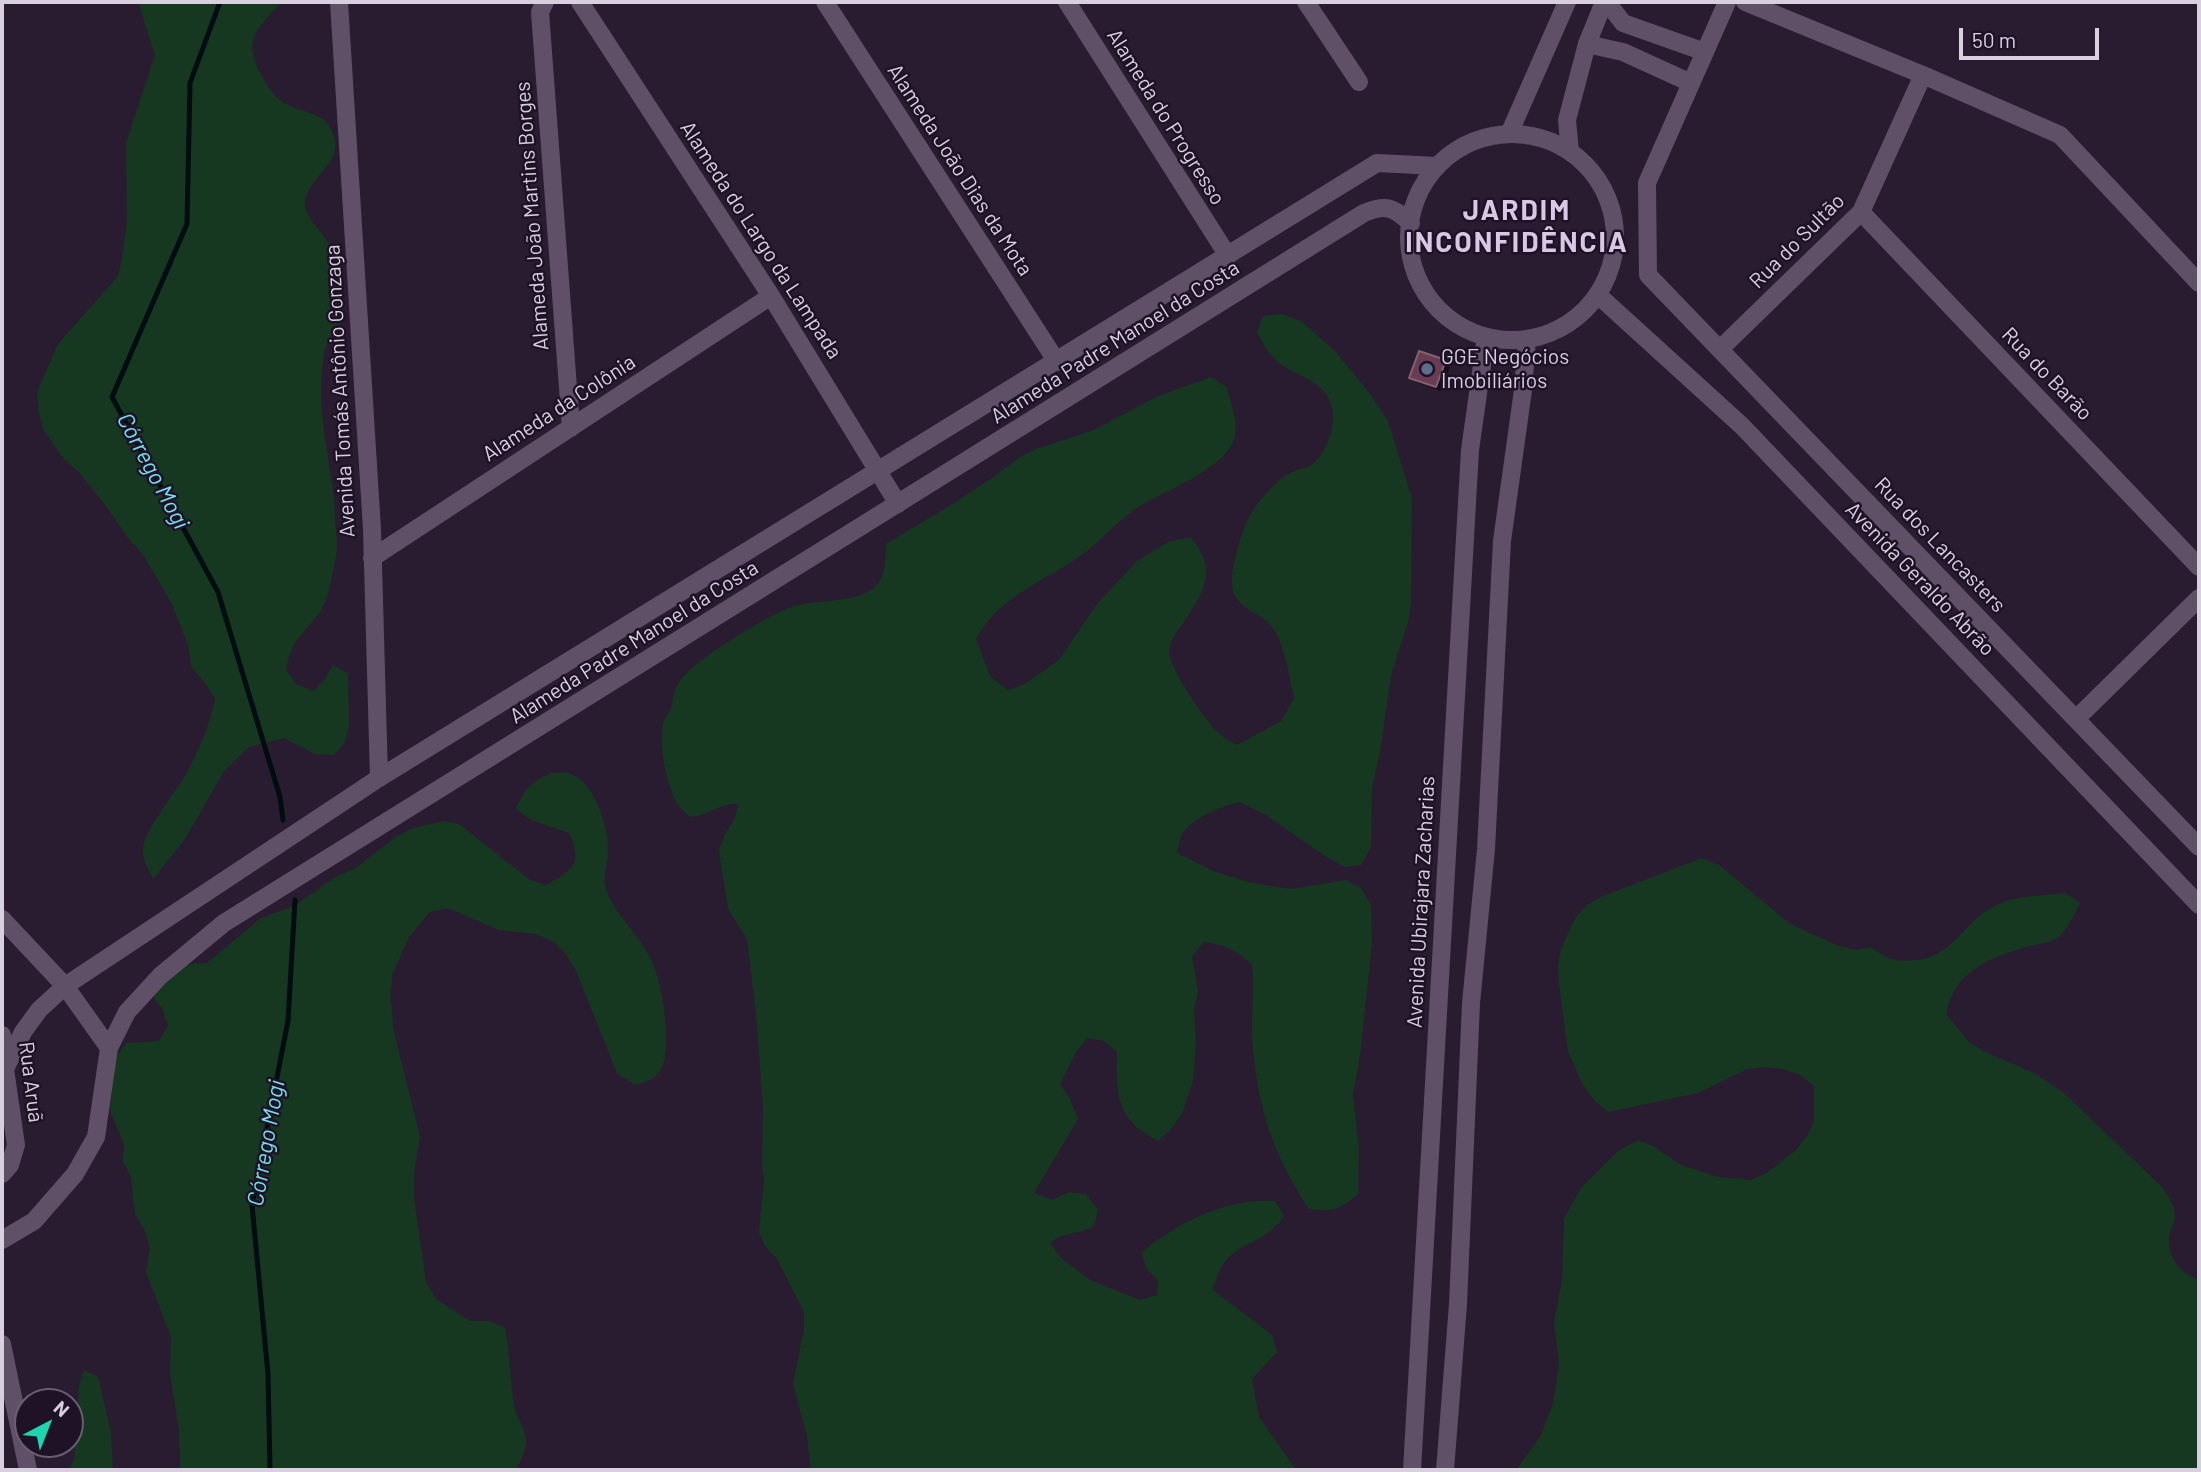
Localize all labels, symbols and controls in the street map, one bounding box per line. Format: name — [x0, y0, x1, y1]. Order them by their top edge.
scale bar — [1963, 14, 2103, 58]
street label: Alameda do Progresso — [1102, 24, 1230, 210]
text: 50 m — [1972, 27, 2016, 52]
street label: Alameda João Dias da Mota — [882, 59, 1038, 281]
street label: Alameda João Martins Borges — [510, 81, 554, 351]
street label: Alameda do Largo da Lampada — [675, 117, 847, 363]
street label: Rua do Sultão — [1744, 188, 1850, 294]
district label: JARDIM INCONFIDÊNCIA — [1407, 194, 1627, 260]
street label: Avenida Tomás Antônio Gonzaga — [320, 244, 360, 538]
street label: Alameda Padre Manoel da Costa — [986, 255, 1244, 429]
street label: Rua do Barão — [1996, 322, 2098, 426]
place label: GGE Negócios Imobiliários — [1441, 344, 1569, 394]
street label: Alameda da Colônia — [478, 349, 640, 467]
marker: GGE Negócios Imobiliários — [1419, 361, 1435, 377]
water label: Córrego Mogi — [111, 408, 195, 534]
street label: Rua dos Lancasters — [1869, 472, 2011, 618]
street label: Avenida Geraldo Abrão — [1840, 497, 2000, 661]
street label: Alameda Padre Manoel da Costa — [505, 555, 763, 729]
street label: Avenida Ubirajara Zacharias — [1402, 775, 1440, 1029]
street label: Rua Aruã — [14, 1040, 48, 1124]
water label: Córrego Mogi — [241, 1078, 291, 1208]
north arrow — [14, 1388, 84, 1458]
text: N — [50, 1396, 74, 1421]

